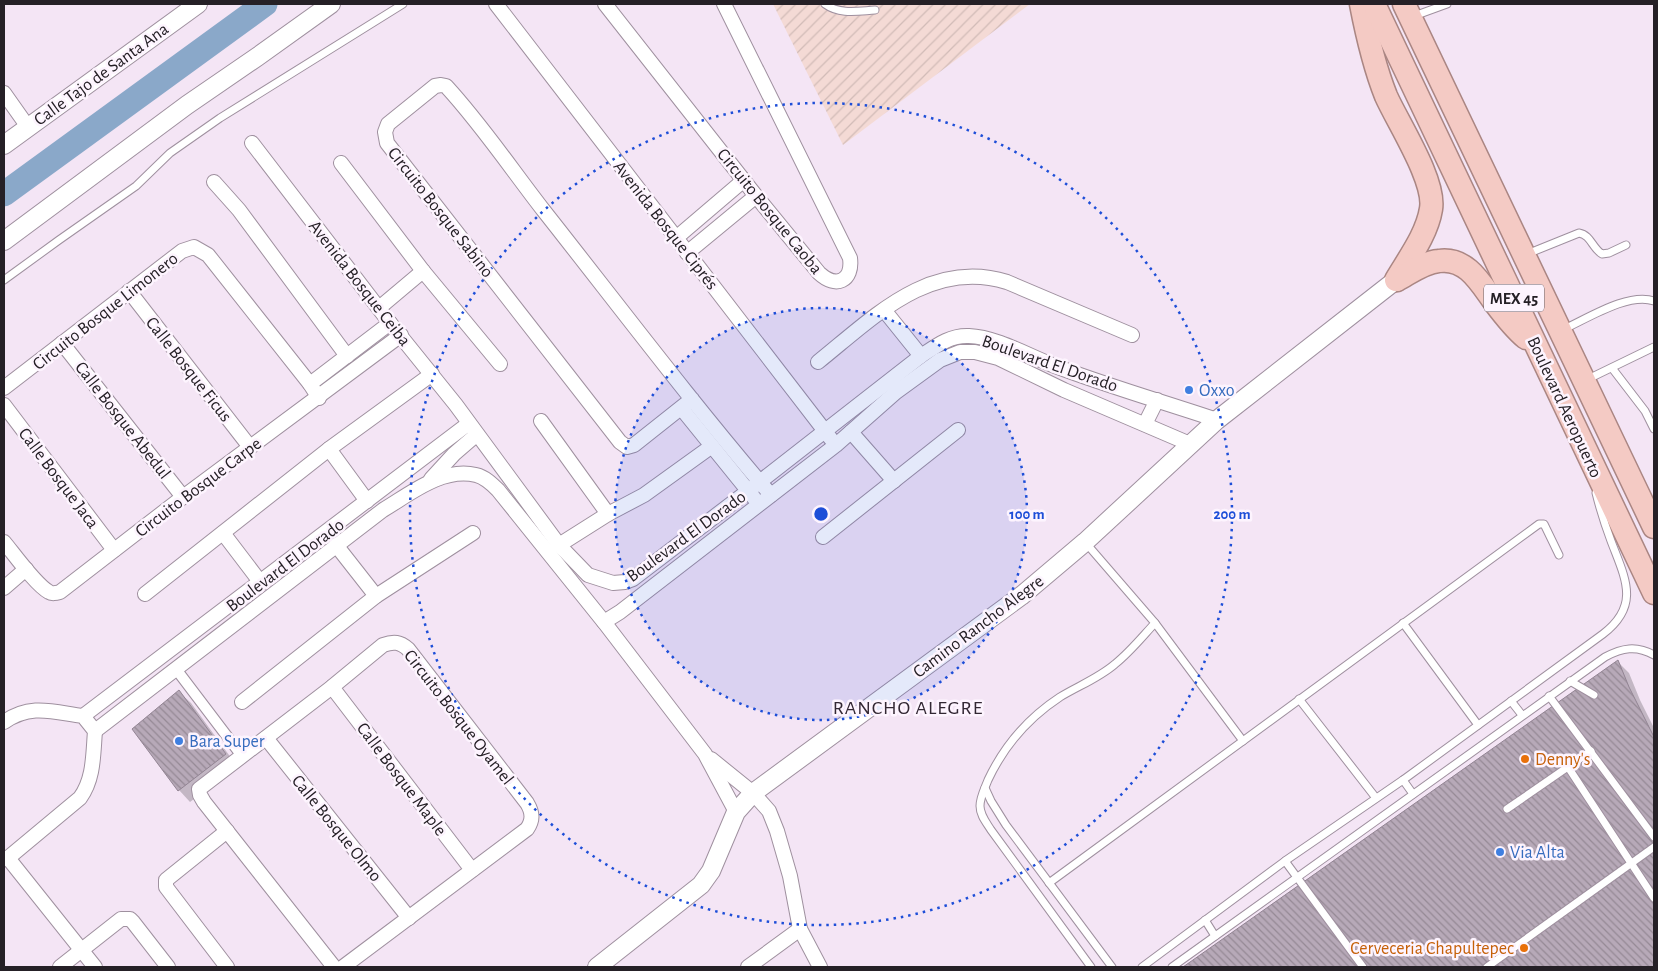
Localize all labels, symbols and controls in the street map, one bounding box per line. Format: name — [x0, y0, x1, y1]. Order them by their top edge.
street label: Calle Tajo de Santa Ana — [31, 20, 172, 130]
street label: Circuito Bosque Sabino — [384, 144, 497, 281]
street label: Circuito Bosque Caoba — [713, 145, 825, 278]
street label: Avenida Bosque Ciprés — [609, 158, 721, 293]
street label: Avenida Bosque Ceiba — [305, 217, 414, 350]
street label: Circuito Bosque Limonero — [30, 250, 182, 374]
road number: MEX 45 — [1484, 284, 1544, 312]
street label: Calle Bosque Ficus — [142, 314, 235, 425]
street label: Boulevard El Dorado — [979, 332, 1120, 396]
street label: Boulevard Aeropuerto — [1523, 334, 1605, 481]
street label: Calle Bosque Abedul — [71, 359, 173, 483]
place label: Oxxo — [1199, 382, 1235, 400]
marker: Oxxo — [1183, 384, 1195, 396]
street label: Calle Bosque Jaca — [15, 425, 102, 532]
street label: Circuito Bosque Carpe — [132, 435, 265, 541]
street label: Boulevard El Dorado — [624, 488, 750, 586]
centre of rings — [812, 505, 830, 523]
text: 100 m — [1009, 507, 1045, 522]
text: 200 m — [1213, 507, 1251, 522]
street label: Boulevard El Dorado — [223, 516, 348, 616]
street label: Camino Rancho Alegre — [910, 572, 1047, 682]
street label: Circuito Bosque Oyamel — [400, 647, 516, 789]
district label: RANCHO ALEGRE — [833, 698, 983, 718]
street label: Calle Bosque Maple — [353, 720, 450, 840]
place label: Bara Super — [189, 733, 265, 751]
marker: Bara Super — [173, 735, 185, 747]
place label: Denny's — [1535, 751, 1590, 769]
marker: Denny's — [1519, 753, 1531, 765]
street label: Calle Bosque Olmo — [288, 772, 385, 886]
place label: Via Alta — [1510, 844, 1565, 862]
marker: Via Alta — [1494, 846, 1506, 858]
place label: Cerveceria Chapultepec — [1350, 940, 1514, 958]
marker: Cerveceria Chapultepec — [1518, 942, 1530, 954]

